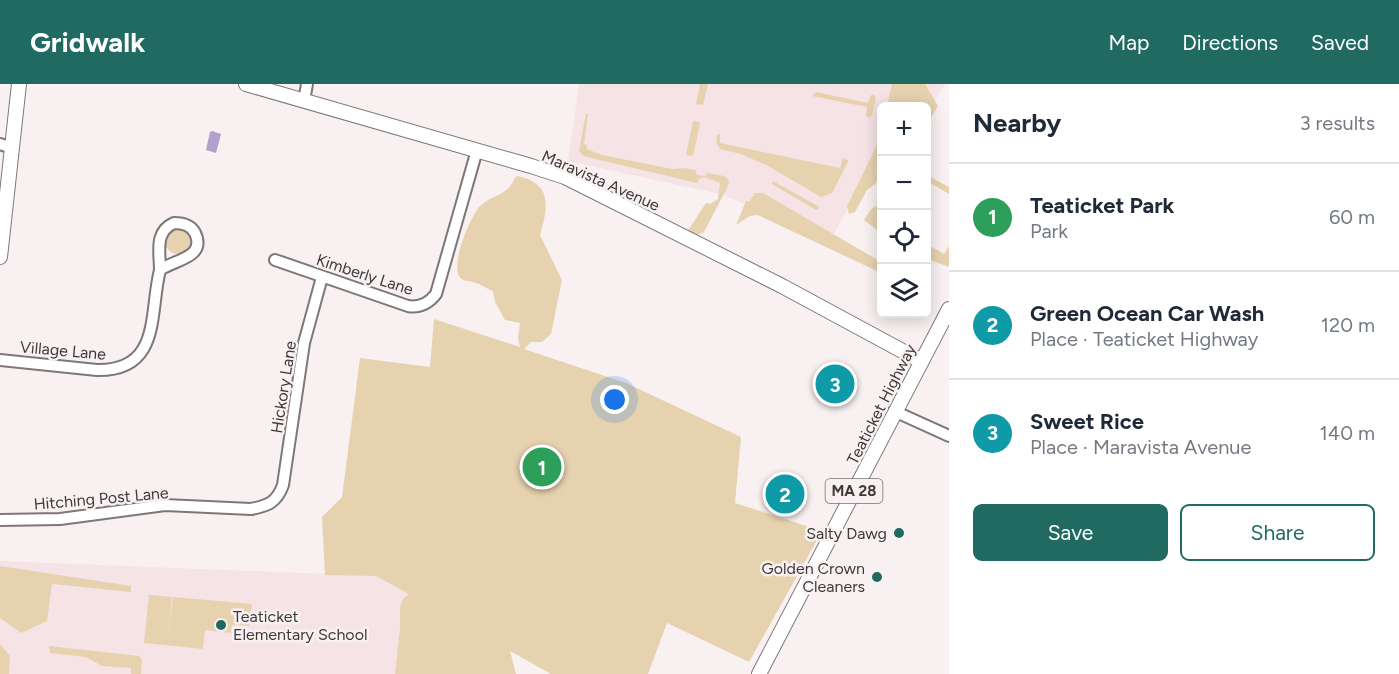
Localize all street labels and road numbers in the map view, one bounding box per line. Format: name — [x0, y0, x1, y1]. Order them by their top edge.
street label: Maravista Avenue — [539, 146, 663, 215]
street label: Kimberly Lane — [314, 250, 416, 299]
street label: Village Lane — [19, 337, 107, 364]
street label: Hickory Lane — [267, 339, 300, 435]
street label: Teaticket Highway — [843, 340, 920, 467]
road number: MA 28 — [826, 479, 882, 503]
street label: Hitching Post Lane — [33, 483, 170, 514]

